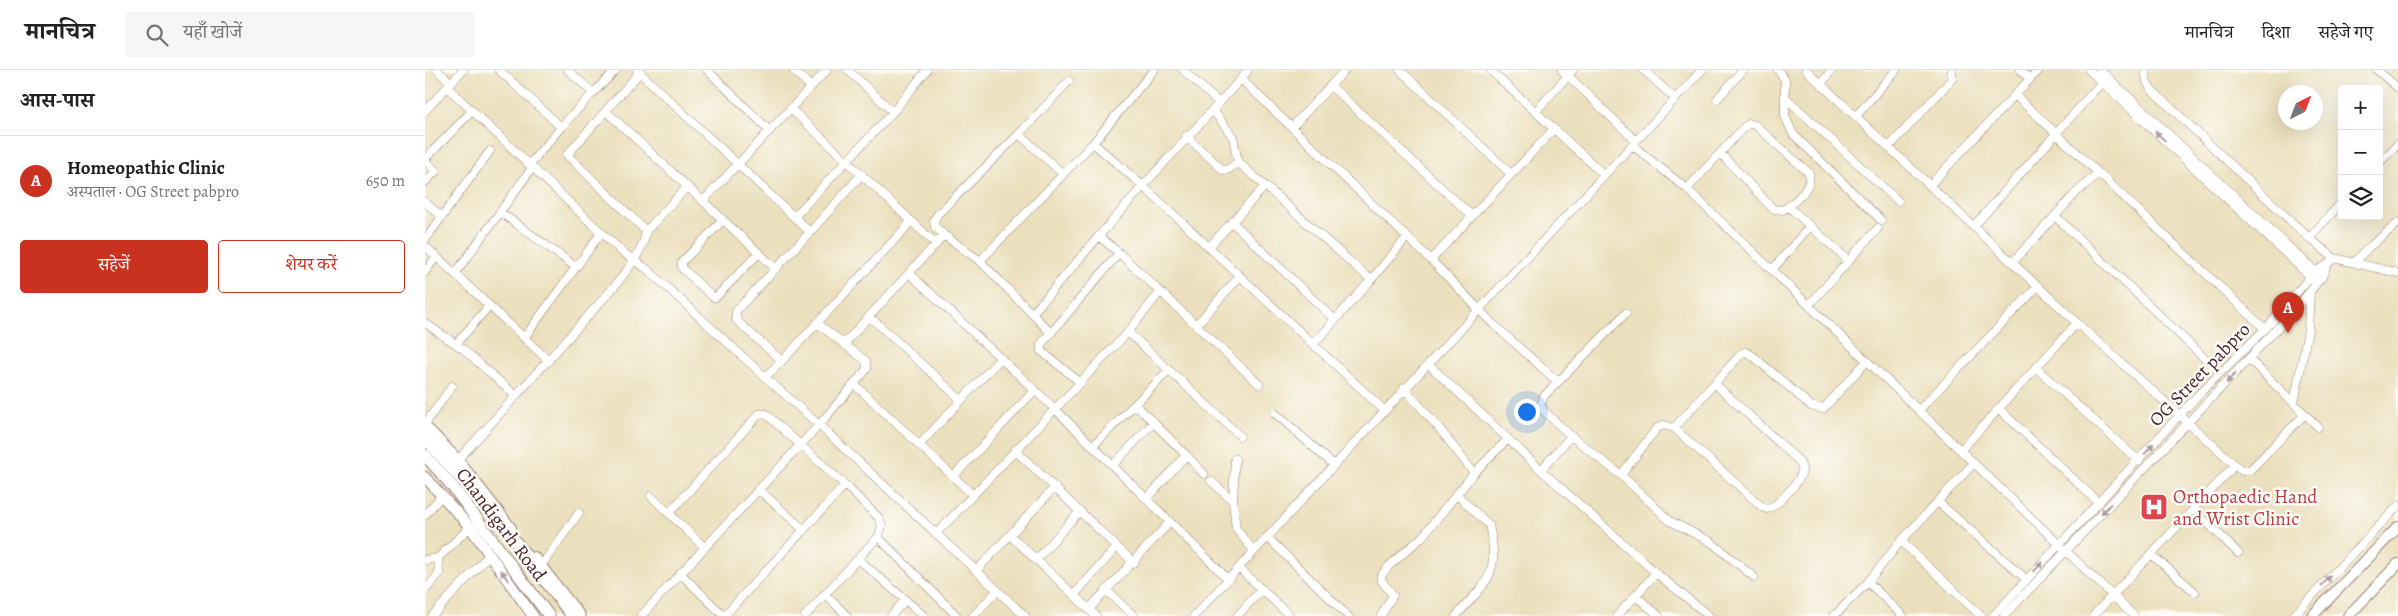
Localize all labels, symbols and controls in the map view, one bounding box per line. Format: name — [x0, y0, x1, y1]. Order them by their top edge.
search box — [125, 12, 475, 57]
text: मानचित्र — [25, 15, 95, 47]
text: यहाँ खोजें — [183, 19, 242, 45]
text: मानचित्र — [2185, 20, 2234, 44]
text: दिशा — [2262, 20, 2290, 44]
text: सहेजे गए — [2318, 20, 2373, 44]
icon: search — [143, 21, 171, 49]
north arrow — [2278, 85, 2323, 130]
map controls — [2338, 85, 2383, 220]
button: + — [2338, 85, 2383, 130]
text: आस-पास — [20, 86, 94, 114]
one-way arrow — [2154, 130, 2166, 142]
button: − — [2338, 130, 2383, 175]
text: Homeopathic Clinic — [67, 155, 225, 181]
text: A — [31, 170, 41, 192]
text: 650 m — [366, 170, 405, 192]
button: layers — [2338, 175, 2383, 220]
text: अस्पताल · OG Street pabpro — [67, 181, 239, 203]
button: सहेजें — [20, 240, 208, 293]
button: शेयर करें — [218, 240, 405, 293]
pin: A — [2272, 292, 2304, 333]
street label: OG Street pabpro — [2143, 317, 2256, 432]
one-way arrow — [2225, 372, 2237, 384]
your location — [1514, 399, 1540, 425]
one-way arrow — [2144, 442, 2155, 455]
street label: Chandigarh Road — [450, 463, 553, 587]
place label: Orthopaedic Hand and Wrist Clinic — [2173, 484, 2318, 532]
hospital icon: Orthopaedic Hand and Wrist Clinic — [2139, 492, 2169, 522]
one-way arrow — [2101, 502, 2112, 515]
one-way arrow — [2032, 561, 2044, 573]
one-way arrow — [500, 569, 510, 583]
one-way arrow — [2320, 575, 2332, 587]

